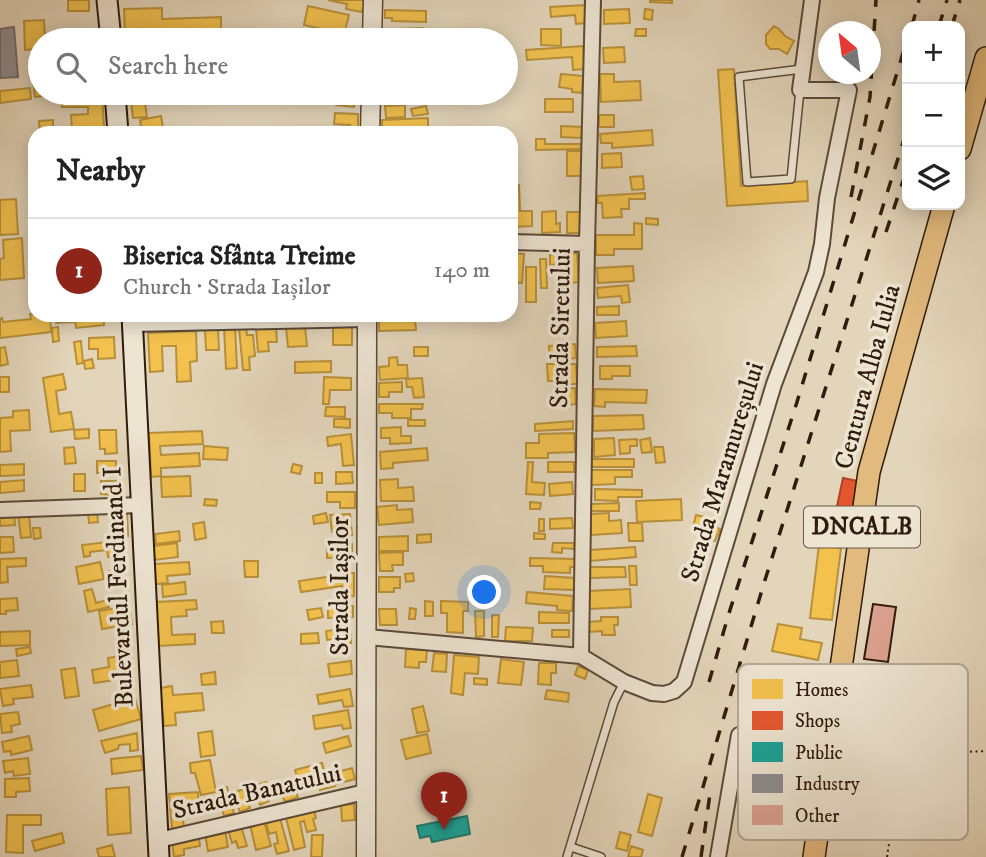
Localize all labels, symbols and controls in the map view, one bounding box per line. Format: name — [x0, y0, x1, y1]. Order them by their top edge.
north arrow — [818, 21, 881, 84]
map controls — [902, 21, 965, 210]
button: + — [902, 21, 965, 84]
search box — [28, 28, 518, 105]
icon: search — [52, 48, 90, 86]
text: Search here — [108, 50, 228, 83]
button: − — [902, 84, 965, 147]
button: layers — [902, 147, 965, 210]
text: Nearby — [56, 153, 145, 190]
text: Biserica Sfânta Treime — [123, 240, 355, 273]
street label: Strada Siretului — [543, 247, 579, 409]
text: 1 — [75, 256, 83, 285]
text: 140 m — [434, 256, 490, 285]
text: Church · Strada Iașilor — [123, 273, 330, 302]
street label: Centura Alba Iulia — [827, 281, 909, 473]
street label: Strada Maramureșului — [674, 358, 772, 586]
street label: Bulevardul Ferdinand I — [96, 466, 142, 708]
road number: DNCALB — [804, 506, 920, 548]
street label: Strada Iașilor — [324, 516, 357, 656]
your location — [467, 575, 501, 609]
legend — [738, 664, 968, 840]
text: Homes — [795, 679, 848, 702]
text: Shops — [795, 710, 840, 733]
text: Public — [795, 742, 843, 765]
street label: Strada Banatului — [169, 757, 345, 827]
pin: 1 — [421, 772, 467, 830]
text: Industry — [795, 773, 861, 796]
text: Other — [795, 805, 839, 828]

